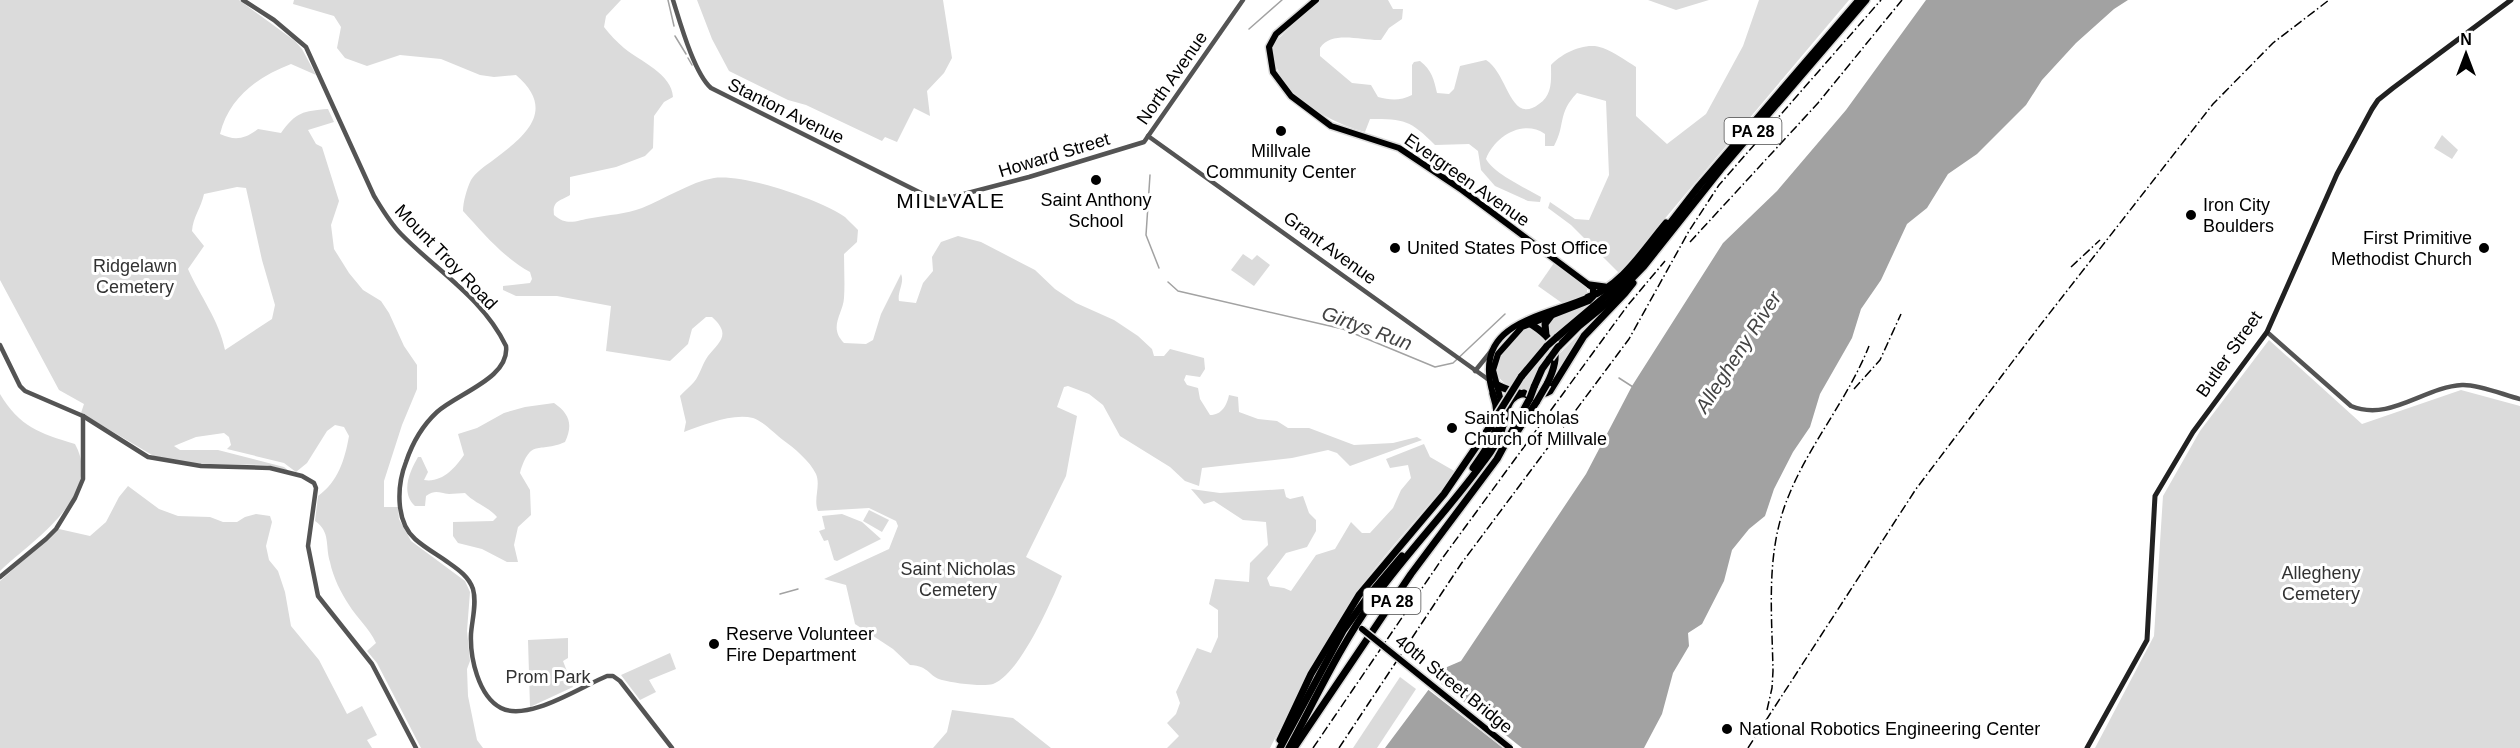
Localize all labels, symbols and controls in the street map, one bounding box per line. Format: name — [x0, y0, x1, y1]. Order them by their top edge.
north arrow — [2436, 24, 2496, 84]
street label: North Avenue — [1133, 28, 1211, 128]
text: N — [2460, 31, 2472, 48]
street label: Stanton Avenue — [725, 74, 847, 148]
road number: PA 28 — [1724, 118, 1782, 144]
marker: Millvale Community Center — [1274, 124, 1288, 138]
street label: Howard Street — [996, 129, 1112, 181]
street label: Evergreen Avenue — [1401, 129, 1533, 231]
place label: Millvale Community Center — [1206, 141, 1356, 182]
marker: Saint Anthony School — [1089, 173, 1103, 187]
district label: MILLVALE — [896, 189, 1006, 212]
place label: Saint Anthony School — [1040, 190, 1152, 231]
place label: Iron City Boulders — [2203, 195, 2274, 236]
street label: Mount Troy Road — [391, 200, 501, 314]
street label: Grant Avenue — [1280, 208, 1380, 288]
marker: Iron City Boulders — [2184, 208, 2198, 222]
place label: First Primitive Methodist Church — [2331, 228, 2472, 269]
place label: United States Post Office — [1407, 238, 1608, 258]
marker: United States Post Office — [1388, 241, 1402, 255]
marker: First Primitive Methodist Church — [2477, 241, 2491, 255]
park label: Ridgelawn Cemetery — [93, 256, 177, 297]
water label: Allegheny River — [1690, 286, 1786, 418]
water label: Girtys Run — [1319, 302, 1415, 354]
street label: Butler Street — [2192, 307, 2266, 401]
place label: Saint Nicholas Church of Millvale — [1464, 408, 1607, 449]
marker: Saint Nicholas Church of Millvale — [1445, 421, 1459, 435]
park label: Saint Nicholas Cemetery — [900, 559, 1016, 600]
park label: Allegheny Cemetery — [2281, 563, 2361, 604]
road number: PA 28 — [1364, 588, 1420, 614]
place label: Reserve Volunteer Fire Department — [726, 624, 874, 665]
street label: 40th Street Bridge — [1391, 631, 1517, 737]
marker: Reserve Volunteer Fire Department — [707, 637, 721, 651]
park label: Prom Park — [505, 667, 592, 687]
place label: National Robotics Engineering Center — [1739, 719, 2040, 739]
marker: National Robotics Engineering Center — [1720, 722, 1734, 736]

